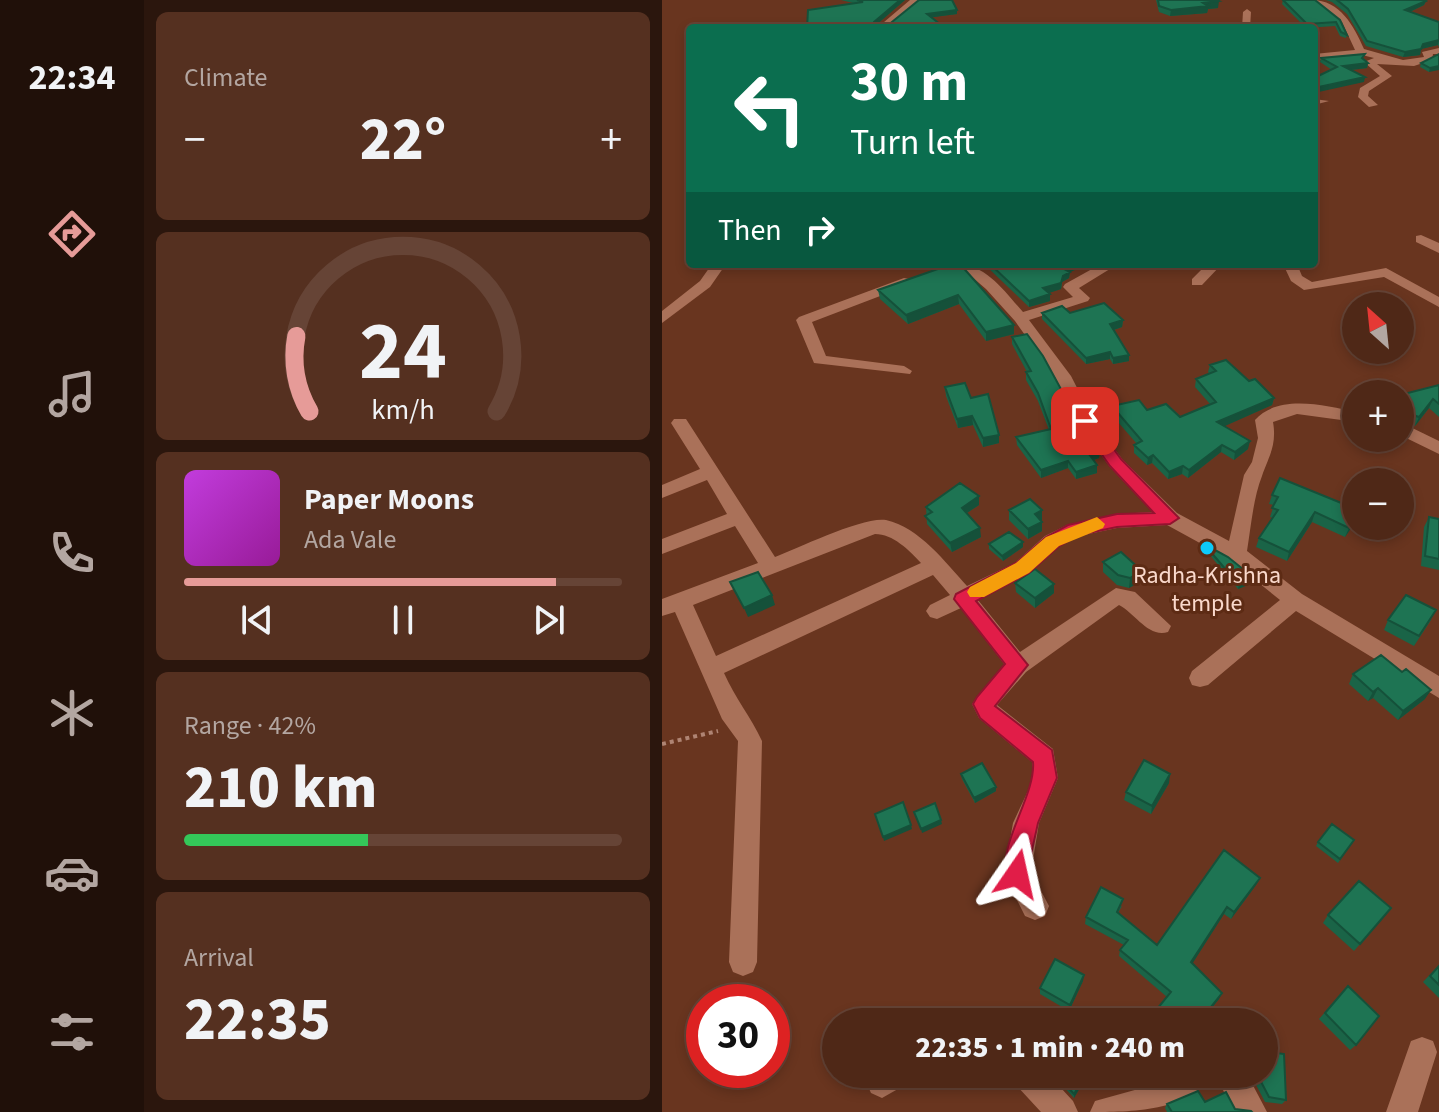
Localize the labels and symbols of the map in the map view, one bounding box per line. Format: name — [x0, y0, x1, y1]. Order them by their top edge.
north arrow — [1342, 292, 1414, 364]
pin — [1051, 387, 1119, 455]
marker: Radha-Krishna temple — [1198, 539, 1216, 557]
place label: Radha-Krishna temple — [1133, 558, 1281, 621]
position arrow — [975, 832, 1059, 916]
speed limit sign: 30 — [686, 984, 790, 1088]

